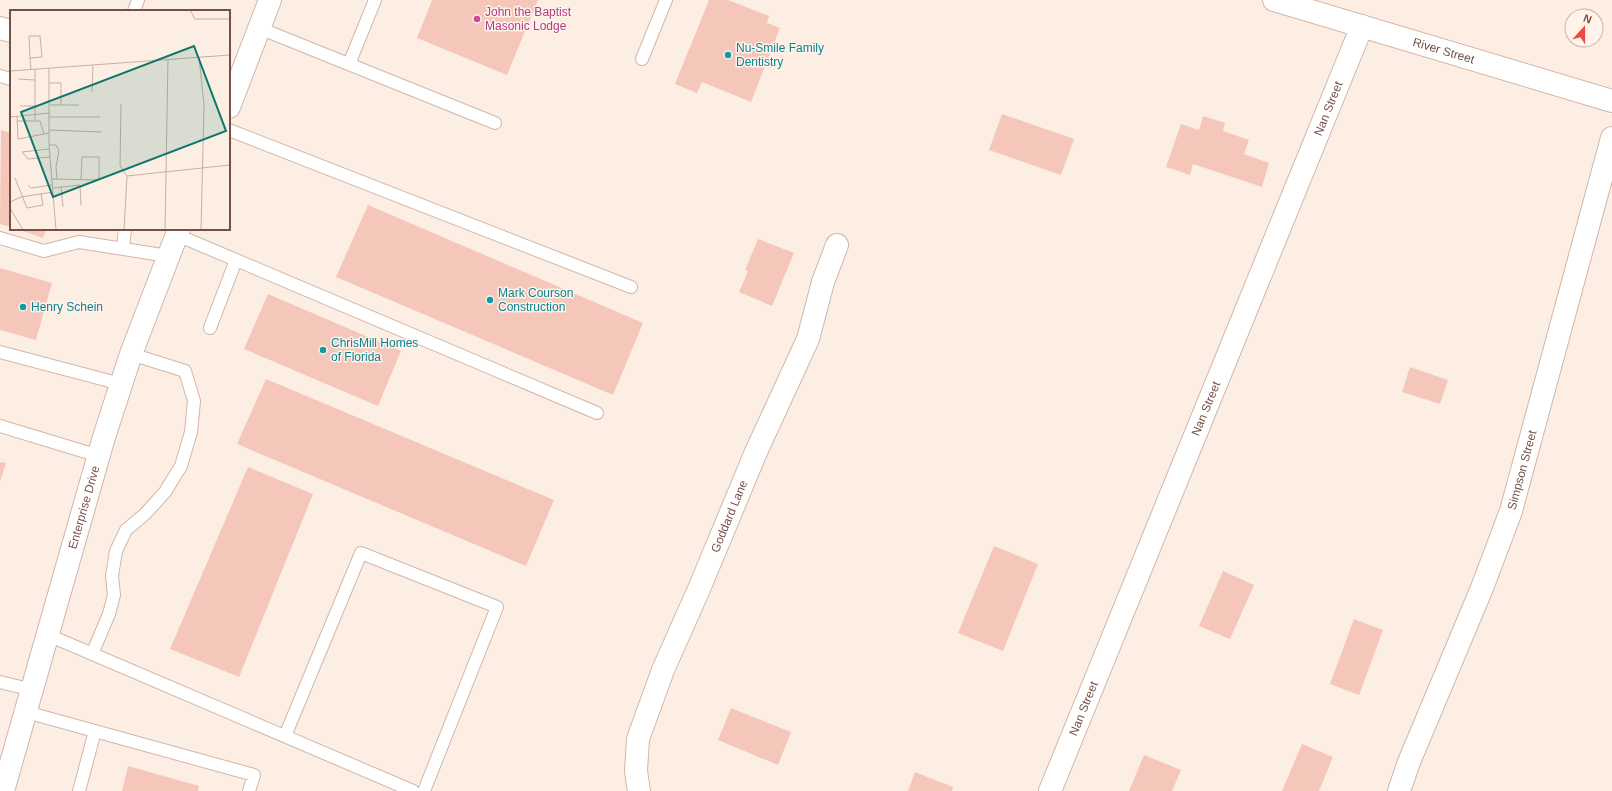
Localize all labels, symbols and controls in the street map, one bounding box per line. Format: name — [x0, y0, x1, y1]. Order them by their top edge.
place label: John the Baptist Masonic Lodge — [485, 5, 572, 33]
north arrow — [1564, 8, 1604, 48]
inset map — [10, 10, 230, 230]
text: N — [1582, 12, 1593, 26]
marker: John the Baptist Masonic Lodge — [472, 14, 482, 24]
street label: River Street — [1411, 35, 1477, 67]
place label: Nu-Smile Family Dentistry — [736, 41, 824, 69]
marker: Nu-Smile Family Dentistry — [723, 50, 733, 60]
street label: Nan Street — [1311, 79, 1346, 138]
place label: Mark Courson Construction — [498, 286, 573, 314]
marker: Mark Courson Construction — [485, 295, 495, 305]
place label: Henry Schein — [31, 300, 103, 314]
marker: Henry Schein — [18, 302, 28, 312]
place label: ChrisMill Homes of Florida — [331, 336, 418, 364]
marker: ChrisMill Homes of Florida — [318, 345, 328, 355]
street label: Nan Street — [1189, 379, 1224, 438]
street label: Simpson Street — [1505, 428, 1540, 512]
street label: Enterprise Drive — [65, 464, 103, 551]
street label: Goddard Lane — [708, 478, 751, 555]
street label: Nan Street — [1066, 679, 1101, 738]

